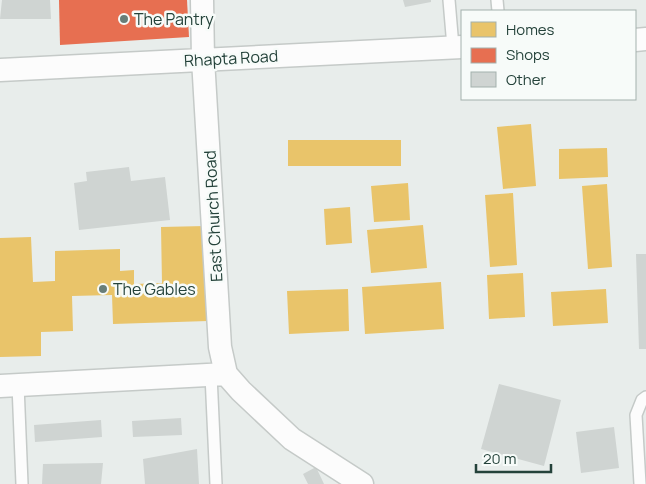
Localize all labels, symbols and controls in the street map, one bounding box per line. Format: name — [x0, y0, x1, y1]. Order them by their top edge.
place label: The Pantry — [134, 8, 214, 30]
legend — [461, 10, 636, 100]
marker: The Pantry — [118, 13, 130, 25]
text: Homes — [506, 19, 555, 40]
text: Shops — [506, 44, 550, 65]
street label: Rhapta Road — [183, 45, 279, 71]
text: Other — [506, 69, 547, 90]
street label: East Church Road — [199, 150, 227, 282]
place label: The Gables — [113, 278, 196, 300]
marker: The Gables — [97, 283, 109, 295]
scale bar — [476, 442, 551, 474]
text: 20 m — [483, 448, 516, 469]

